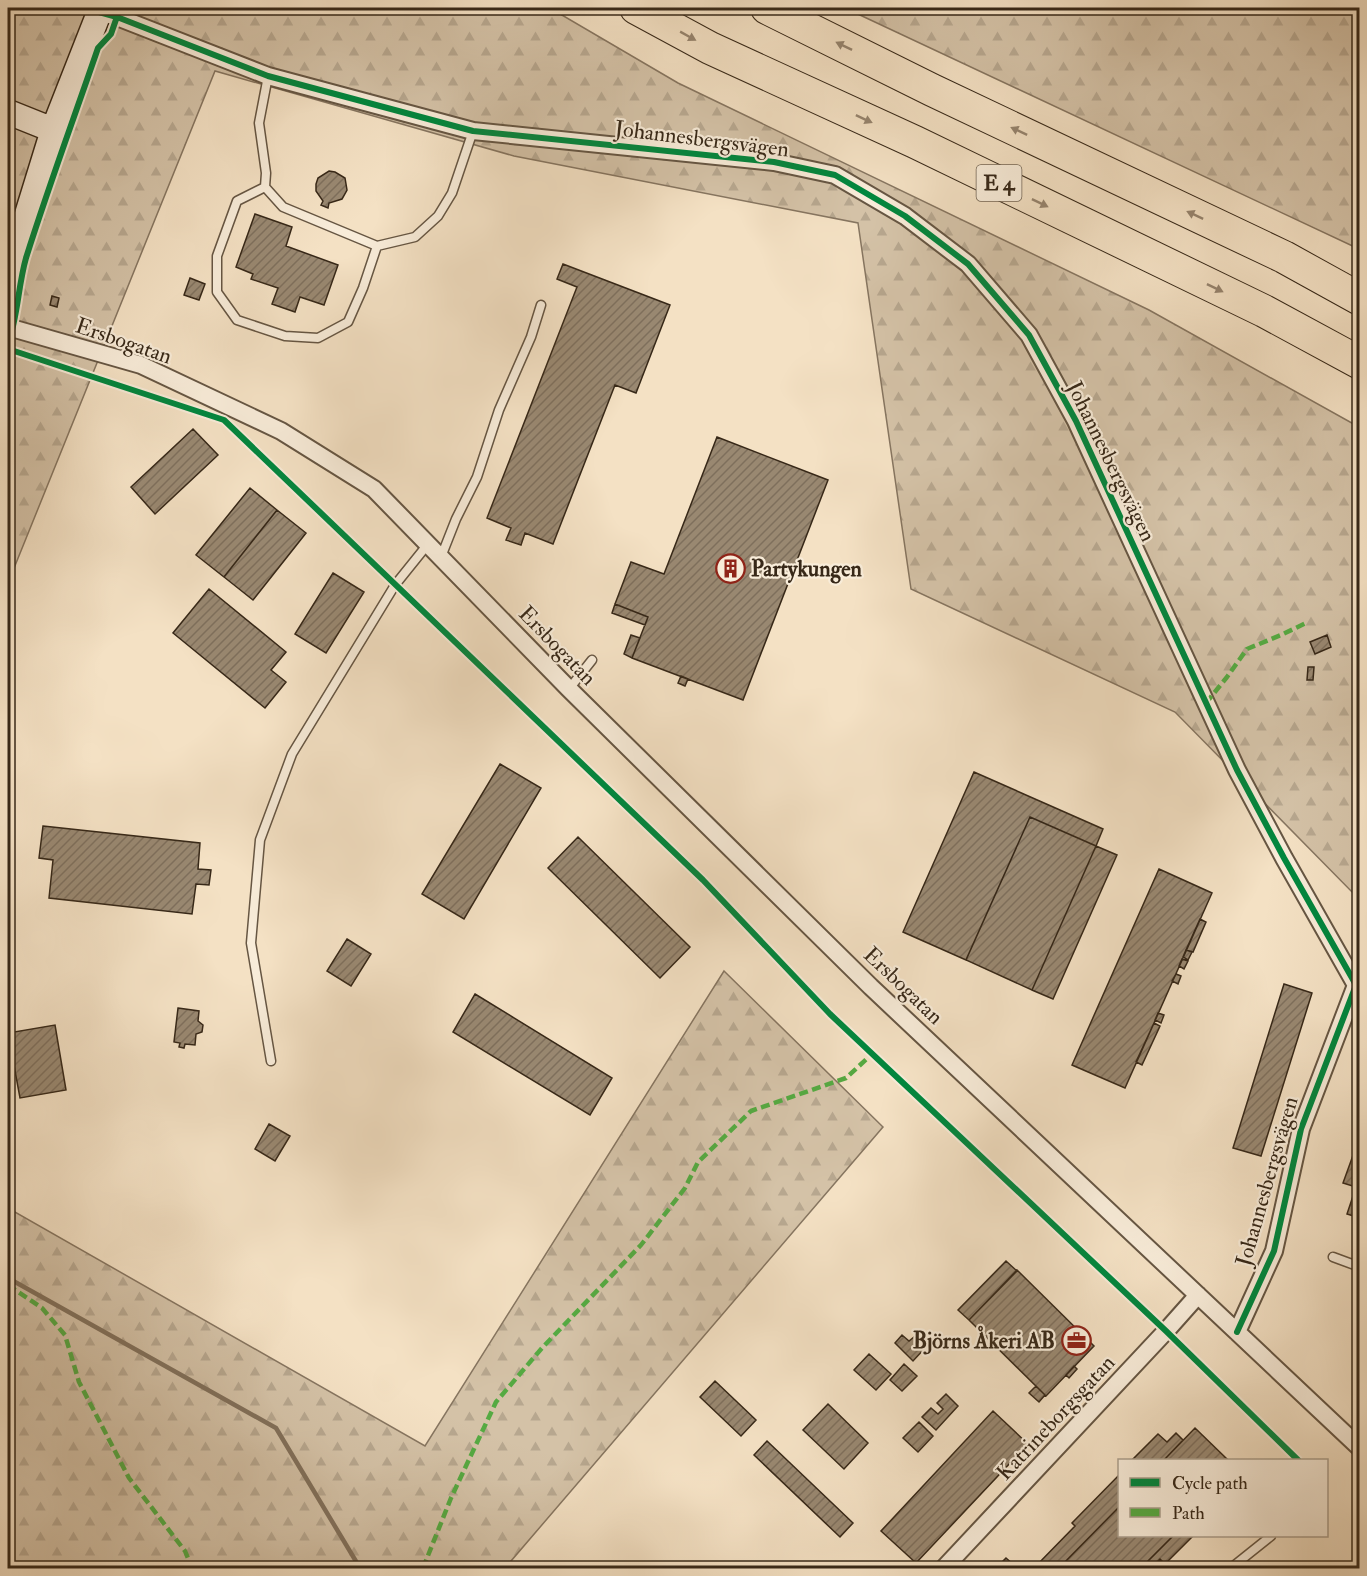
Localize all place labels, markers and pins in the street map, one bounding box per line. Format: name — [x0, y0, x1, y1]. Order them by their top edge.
building icon: Partykungen — [714, 552, 746, 584]
place label: Partykungen — [751, 555, 863, 584]
office icon: Björns Åkeri AB — [1060, 1324, 1092, 1356]
place label: Björns Åkeri AB — [913, 1325, 1055, 1355]

